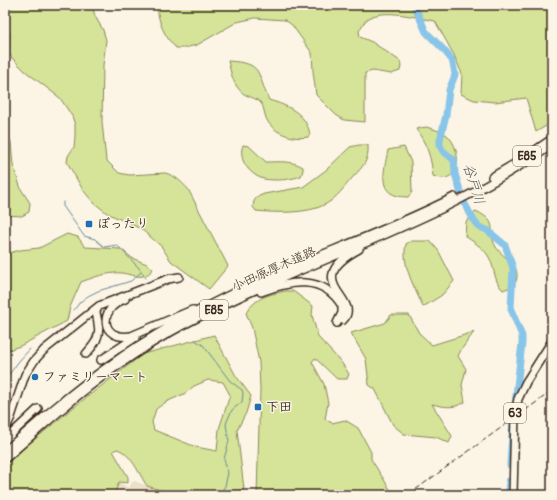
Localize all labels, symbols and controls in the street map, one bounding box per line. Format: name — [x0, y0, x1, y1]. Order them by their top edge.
road number: E85 — [513, 146, 541, 166]
water label: 谷戸川 — [460, 161, 488, 207]
place label: ぼったり — [97, 216, 149, 232]
marker: ぼったり — [84, 219, 94, 229]
street label: 小田原厚木道路 — [229, 243, 319, 295]
road number: E85 — [200, 300, 228, 320]
place label: ファミリーマート — [43, 369, 148, 385]
marker: ファミリーマート — [30, 372, 40, 382]
place label: 下田 — [266, 399, 292, 415]
marker: 下田 — [253, 402, 263, 412]
road number: 63 — [504, 403, 526, 423]

